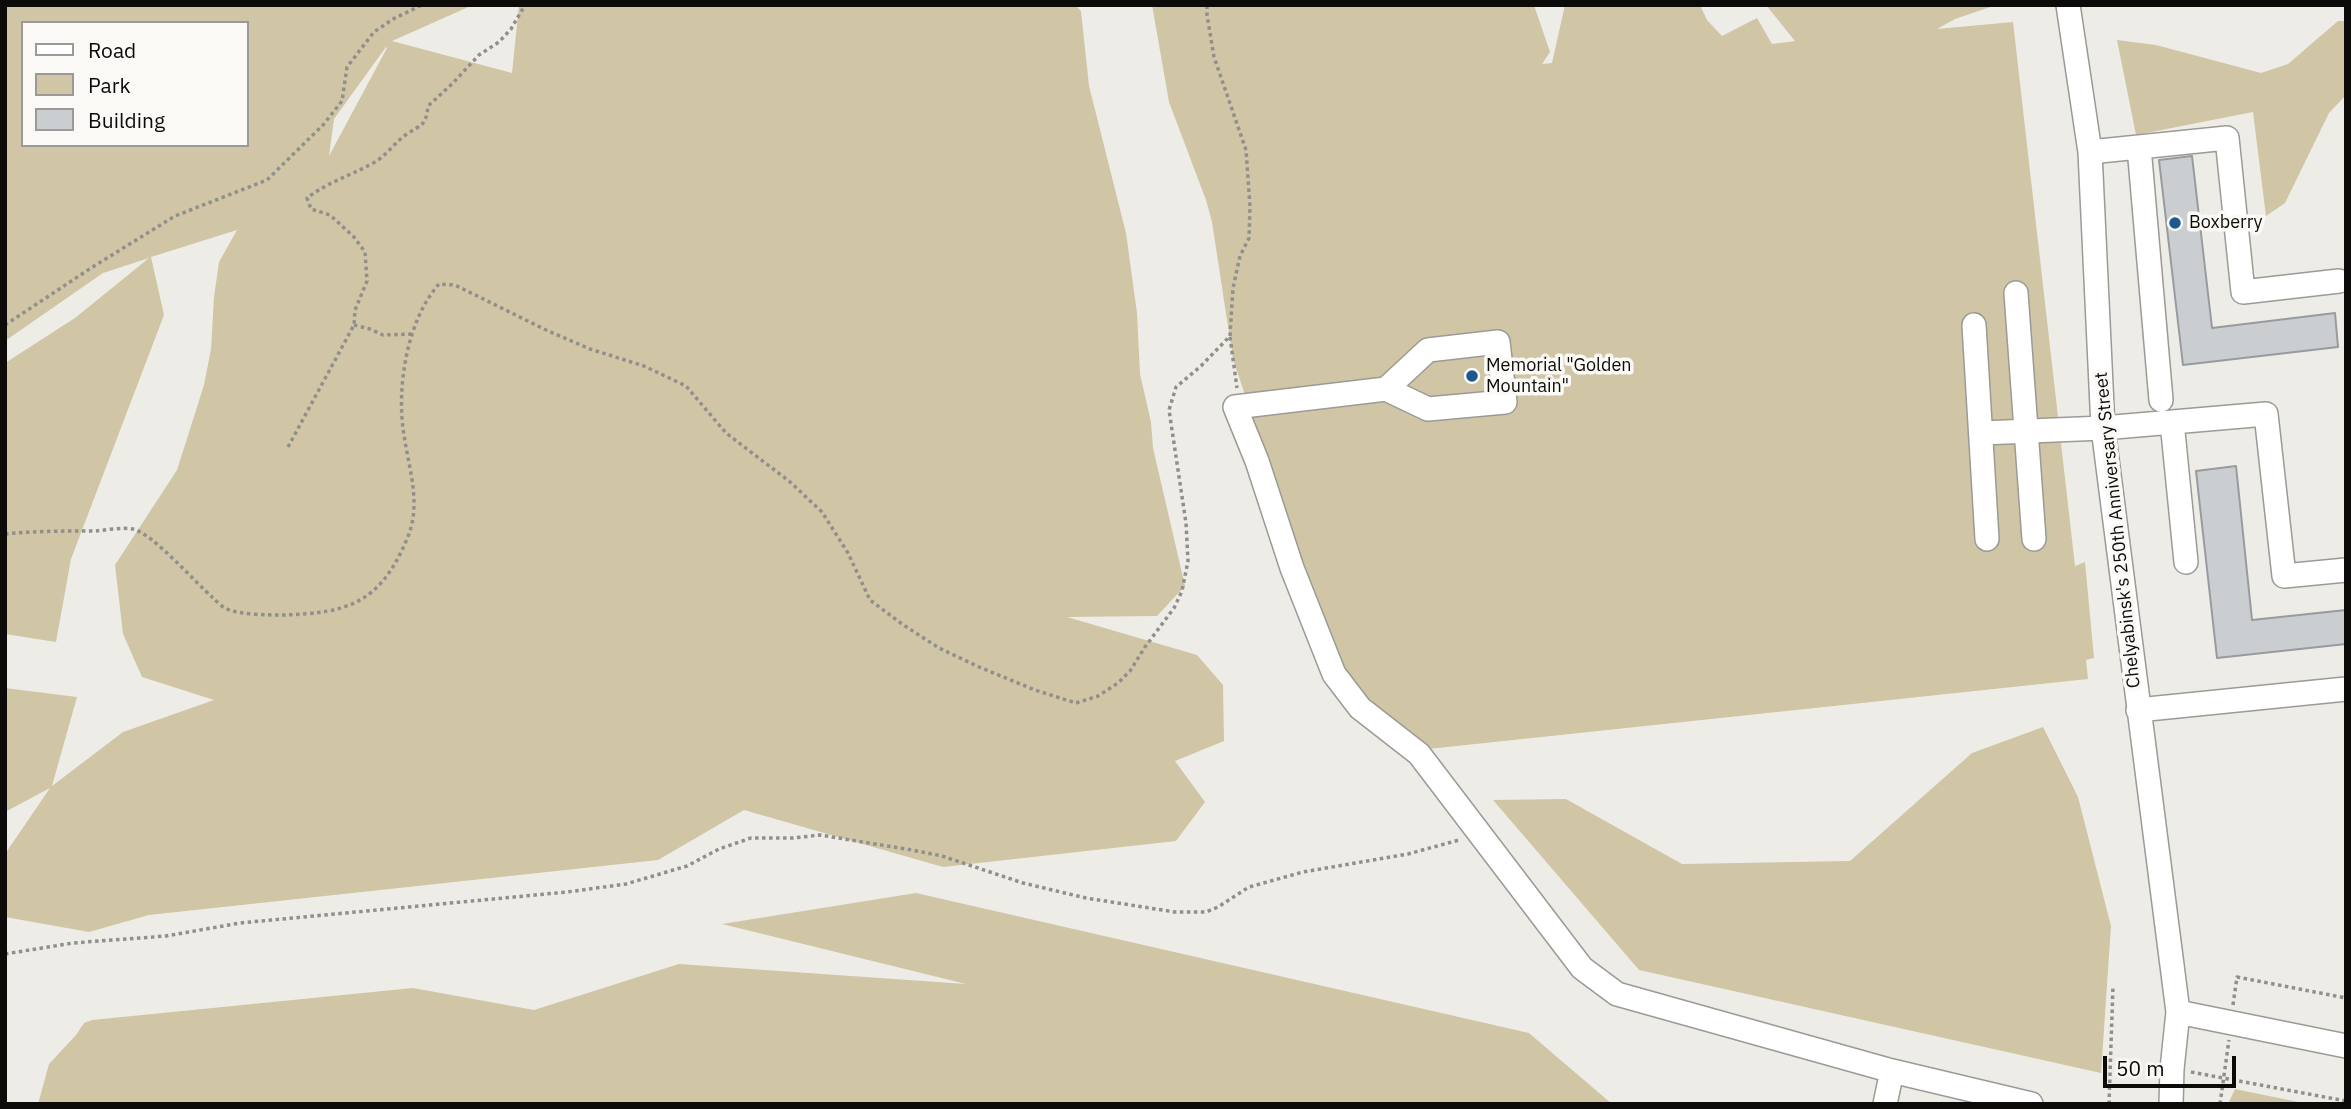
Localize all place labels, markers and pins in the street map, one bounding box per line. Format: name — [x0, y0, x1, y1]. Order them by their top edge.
place label: Boxberry — [2189, 212, 2262, 234]
marker: Boxberry — [2167, 215, 2183, 231]
place label: Memorial "Golden Mountain" — [1486, 355, 1632, 398]
marker: Memorial "Golden Mountain" — [1464, 368, 1480, 384]

